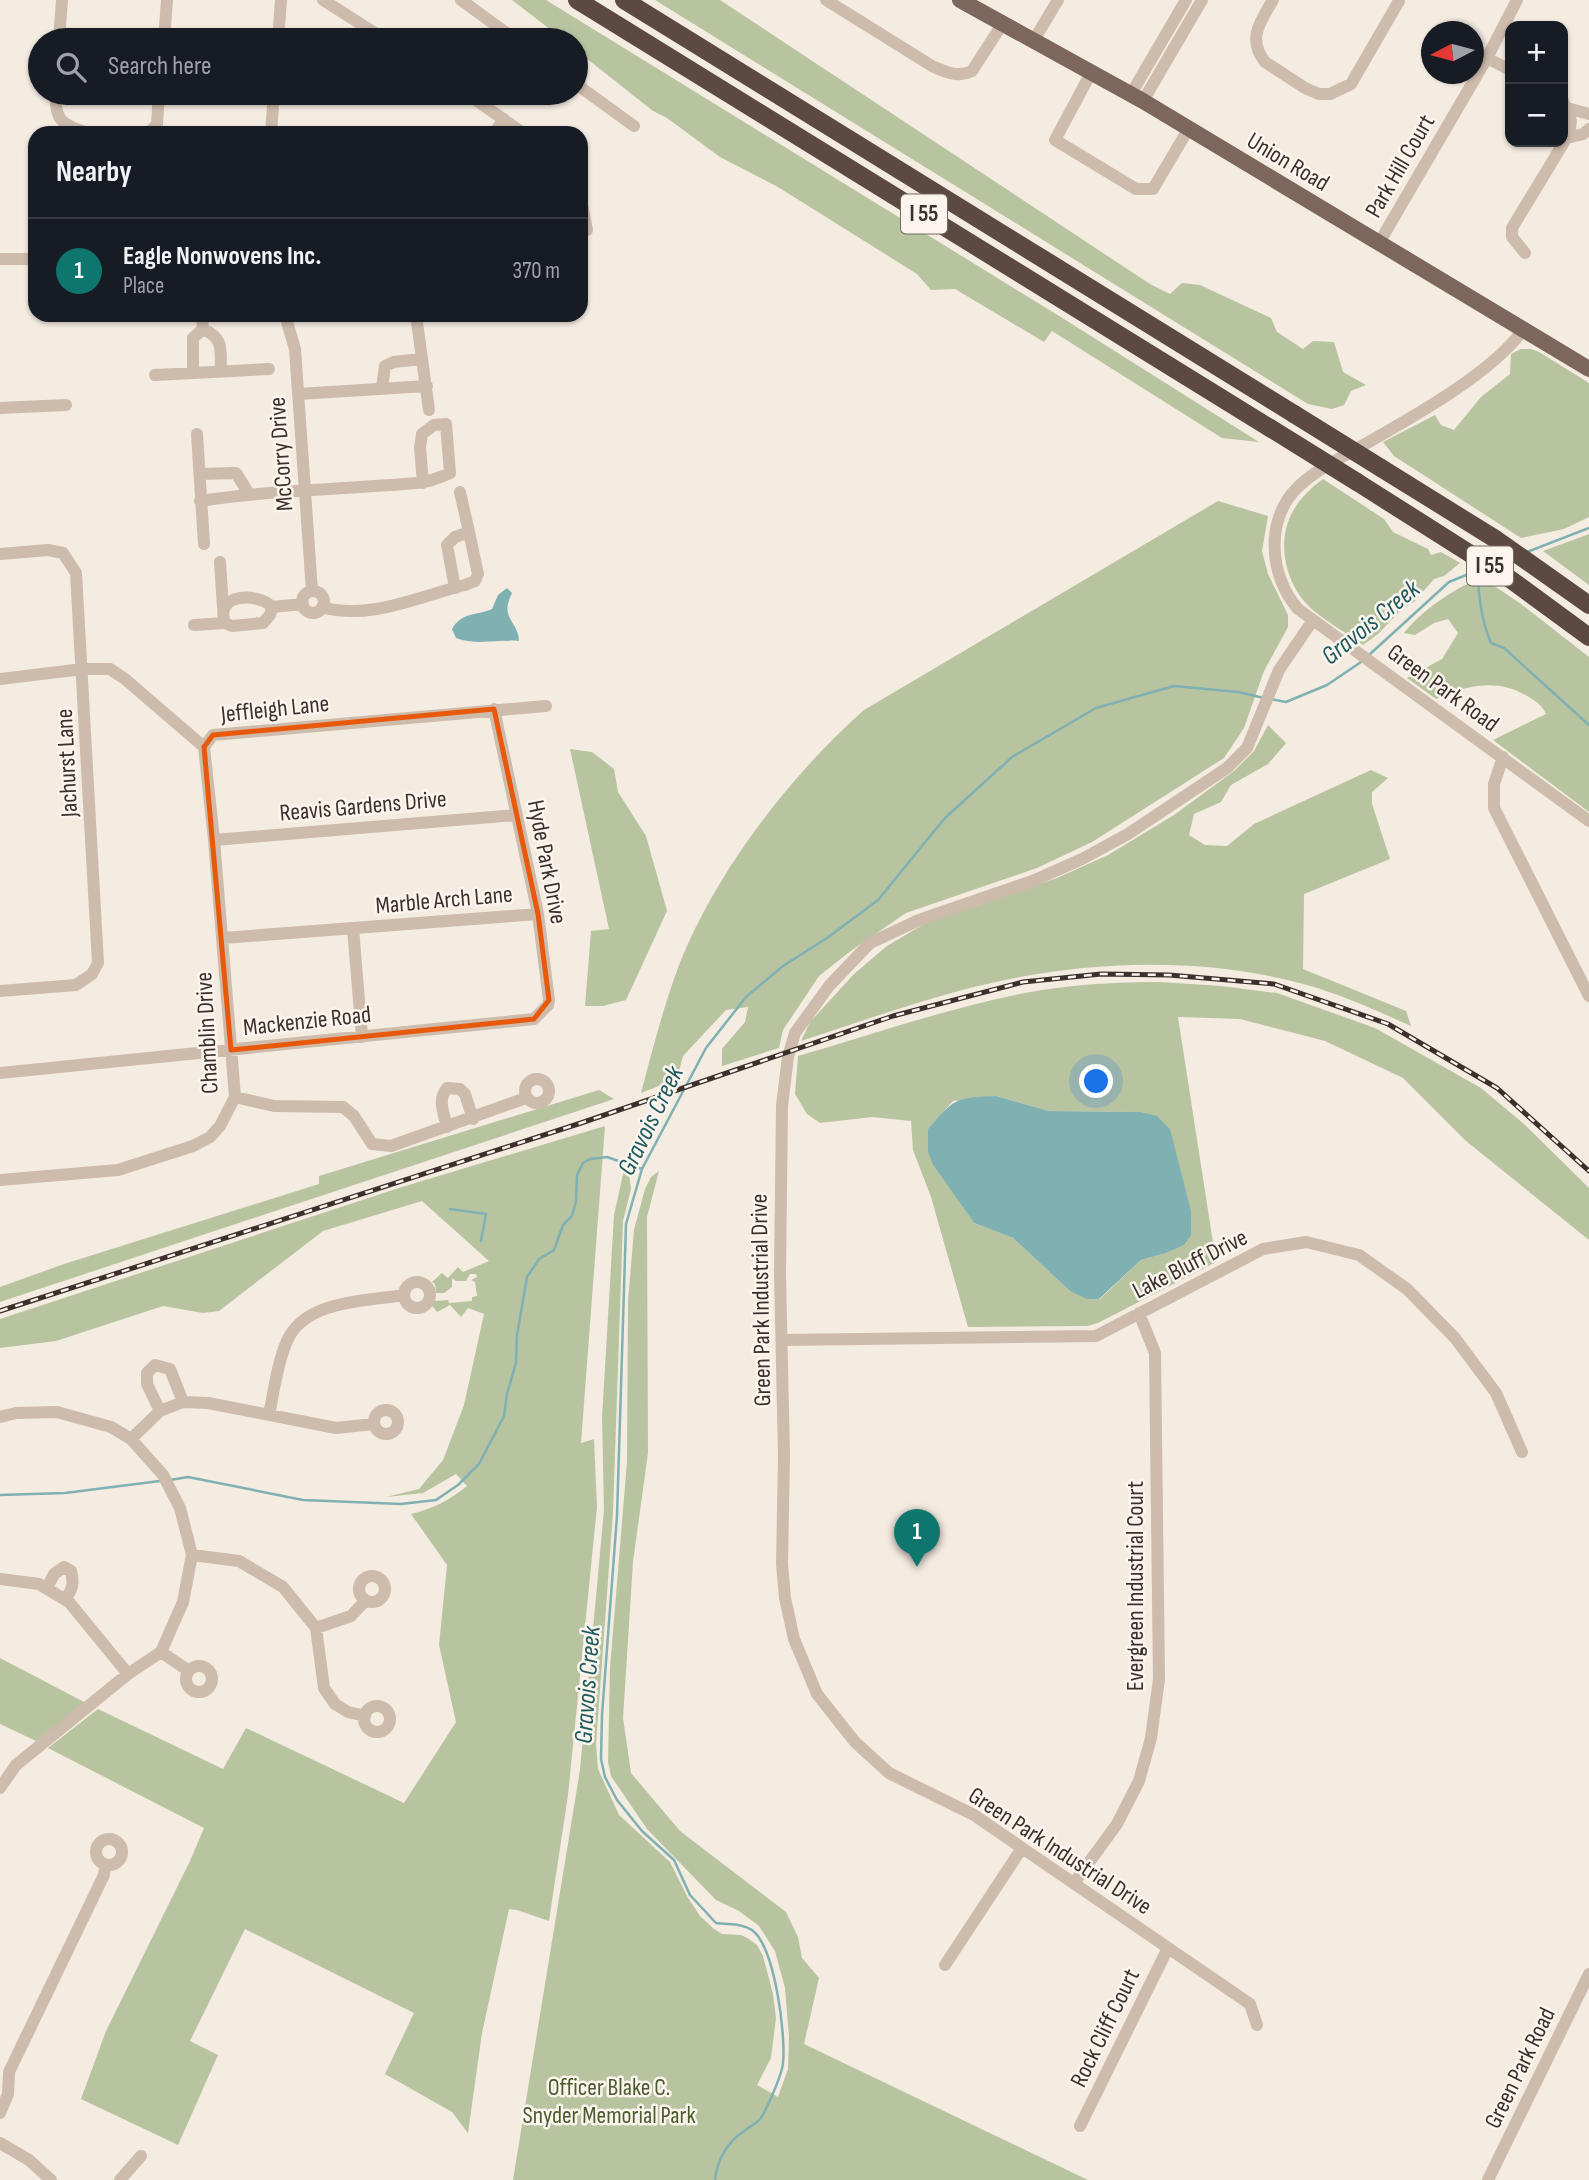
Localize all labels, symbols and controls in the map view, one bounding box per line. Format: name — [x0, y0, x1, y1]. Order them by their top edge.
north arrow — [1421, 21, 1484, 84]
map controls — [1505, 21, 1568, 147]
button: + — [1505, 21, 1568, 84]
search box — [28, 28, 588, 105]
icon: search — [52, 48, 90, 86]
text: Search here — [108, 51, 211, 82]
button: − — [1505, 84, 1568, 147]
street label: Park Hill Court — [1359, 109, 1441, 223]
street label: Union Road — [1242, 126, 1334, 198]
text: Nearby — [56, 154, 132, 190]
road number: I 55 — [901, 195, 947, 234]
text: Eagle Nonwovens Inc. — [123, 241, 322, 272]
text: 1 — [74, 257, 84, 285]
text: 370 m — [513, 257, 560, 285]
text: Place — [123, 272, 164, 300]
street label: McCorry Drive — [263, 396, 299, 512]
road number: I 55 — [1467, 546, 1513, 586]
water label: Gravois Creek — [1316, 573, 1427, 672]
street label: Green Park Road — [1382, 638, 1504, 738]
street label: Jeffleigh Lane — [218, 689, 331, 729]
street label: Jachurst Lane — [50, 708, 84, 819]
street label: Reavis Gardens Drive — [278, 784, 448, 828]
street label: Hyde Park Drive — [521, 798, 573, 926]
street label: Marble Arch Lane — [374, 880, 514, 920]
street label: Chamblin Drive — [189, 971, 225, 1095]
street label: Mackenzie Road — [242, 1000, 372, 1042]
water label: Gravois Creek — [611, 1060, 691, 1181]
your location — [1079, 1064, 1113, 1098]
street label: Green Park Industrial Drive — [745, 1193, 777, 1407]
street label: Lake Bluff Drive — [1128, 1223, 1252, 1305]
street label: Evergreen Industrial Court — [1121, 1481, 1150, 1691]
pin: 1 — [894, 1509, 940, 1567]
water label: Gravois Creek — [568, 1624, 608, 1745]
street label: Green Park Industrial Drive — [963, 1781, 1157, 1921]
street label: Rock Cliff Court — [1064, 1964, 1146, 2092]
street label: Green Park Road — [1478, 2003, 1562, 2133]
park label: Officer Blake C. Snyder Memorial Park — [522, 2073, 696, 2130]

